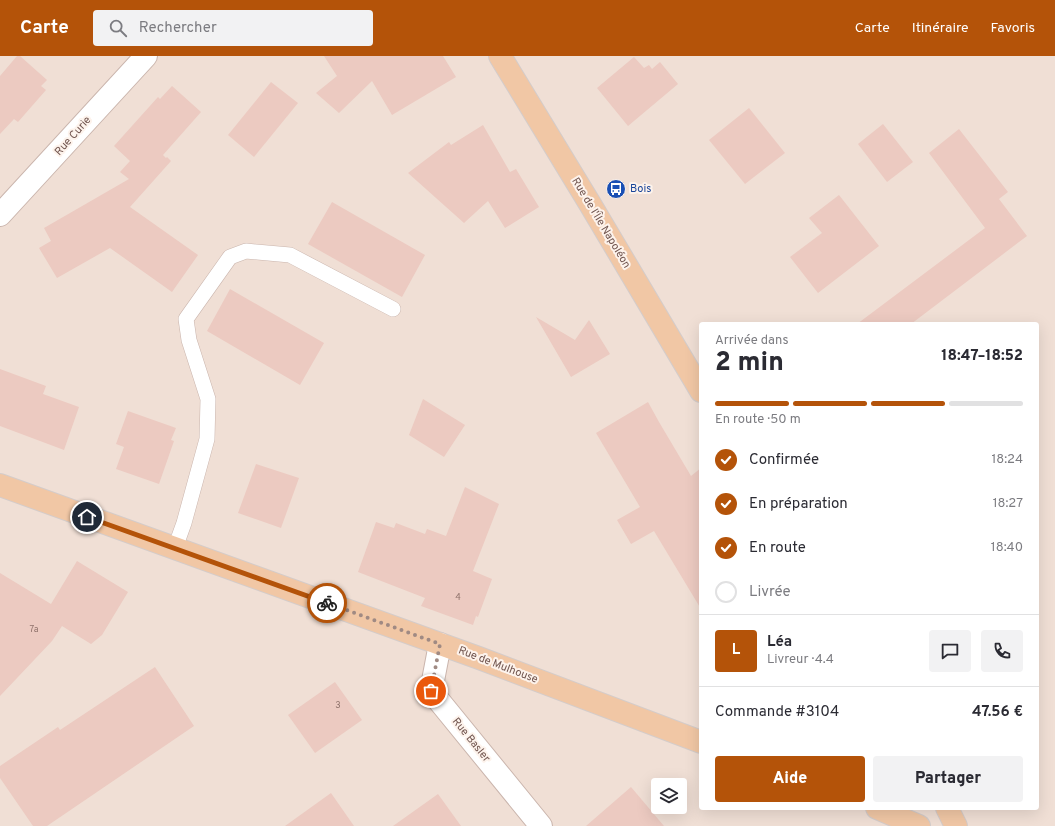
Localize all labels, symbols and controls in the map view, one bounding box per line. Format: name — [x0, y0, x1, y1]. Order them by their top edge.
search box — [93, 10, 373, 46]
text: Carte — [20, 16, 69, 40]
icon: search — [107, 17, 129, 39]
text: Rechercher — [139, 19, 217, 38]
text: Carte — [855, 20, 890, 37]
text: Itinéraire — [912, 20, 969, 37]
text: Favoris — [991, 20, 1035, 37]
street label: Rue Curie — [52, 113, 94, 159]
street label: Rue de l'Île Napoléon — [568, 175, 634, 271]
bus stop icon: Bois — [605, 178, 627, 200]
place label: Bois — [630, 182, 651, 196]
text: Arrivée dans — [715, 333, 788, 349]
text: 2 min — [715, 347, 784, 380]
text: 18:47–18:52 — [941, 347, 1023, 366]
text: En route · 50 m — [715, 412, 801, 428]
icon: check — [715, 449, 737, 471]
text: Confirmée — [749, 451, 819, 470]
text: 18:24 — [991, 452, 1023, 468]
icon: check — [715, 493, 737, 515]
text: En préparation — [749, 495, 848, 514]
text: 18:27 — [993, 496, 1023, 512]
pin — [70, 500, 104, 534]
icon: home — [76, 506, 98, 528]
icon: check — [715, 537, 737, 559]
text: En route — [749, 539, 806, 558]
text: 18:40 — [991, 540, 1023, 556]
courier — [307, 583, 347, 623]
text: Livrée — [749, 583, 791, 602]
icon: bike — [316, 592, 338, 614]
house number: 4 — [455, 592, 461, 603]
house number: 7a — [29, 624, 39, 635]
button: chat — [929, 630, 971, 672]
button: phone — [981, 630, 1023, 672]
text: Léa — [767, 633, 792, 652]
text: L — [732, 641, 740, 660]
street label: Rue de Mulhouse — [456, 643, 540, 687]
text: Livreur · 4.4 — [767, 652, 834, 668]
pin — [414, 674, 448, 708]
icon: bag — [420, 680, 442, 702]
house number: 3 — [335, 700, 341, 711]
text: Commande #3104 — [715, 703, 839, 722]
text: 47.56 € — [972, 703, 1023, 722]
street label: Rue Basler — [449, 715, 494, 766]
button: Aide — [715, 756, 865, 802]
button: Partager — [873, 756, 1023, 802]
map controls — [651, 778, 687, 814]
button: layers — [651, 778, 687, 814]

